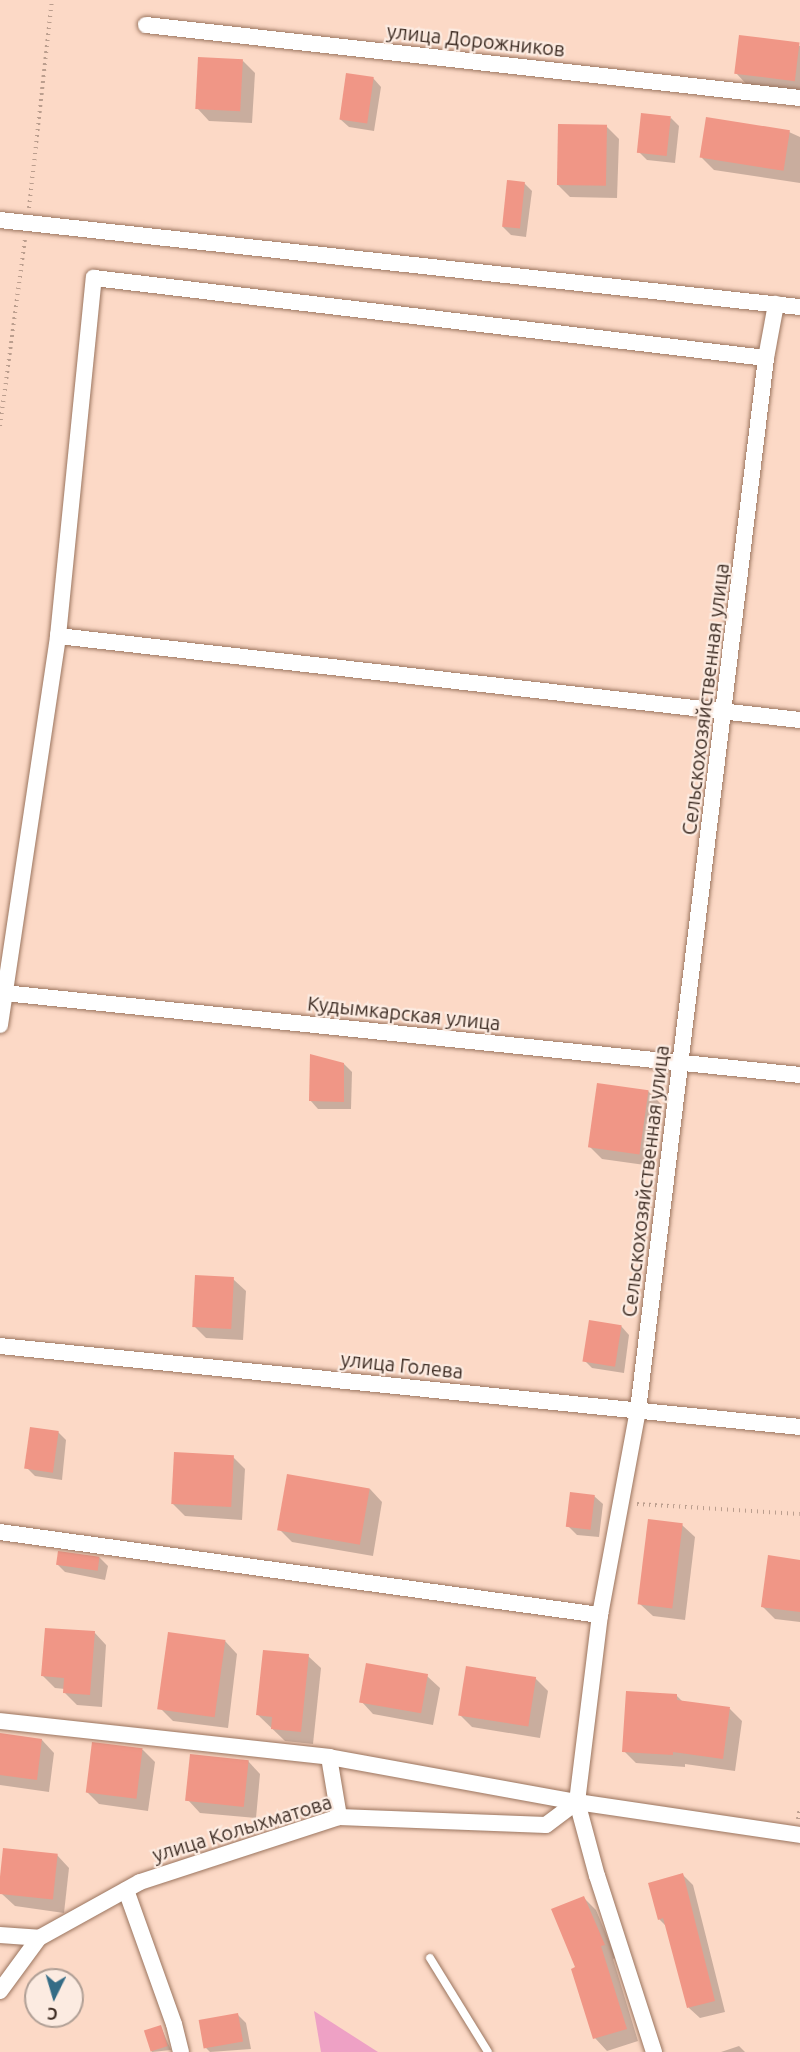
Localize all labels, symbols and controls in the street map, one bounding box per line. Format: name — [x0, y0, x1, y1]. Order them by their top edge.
street label: улица Дорожников — [386, 19, 566, 61]
street label: Сельскохозяйственная улица — [676, 562, 734, 836]
street label: Кудымкарская улица — [306, 991, 502, 1035]
street label: Сельскохозяйственная улица — [616, 1044, 674, 1318]
street label: улица Голева — [340, 1347, 464, 1383]
street label: улица Колыхматова — [149, 1789, 335, 1867]
north arrow — [24, 1968, 84, 2028]
text: С — [47, 2005, 58, 2023]

